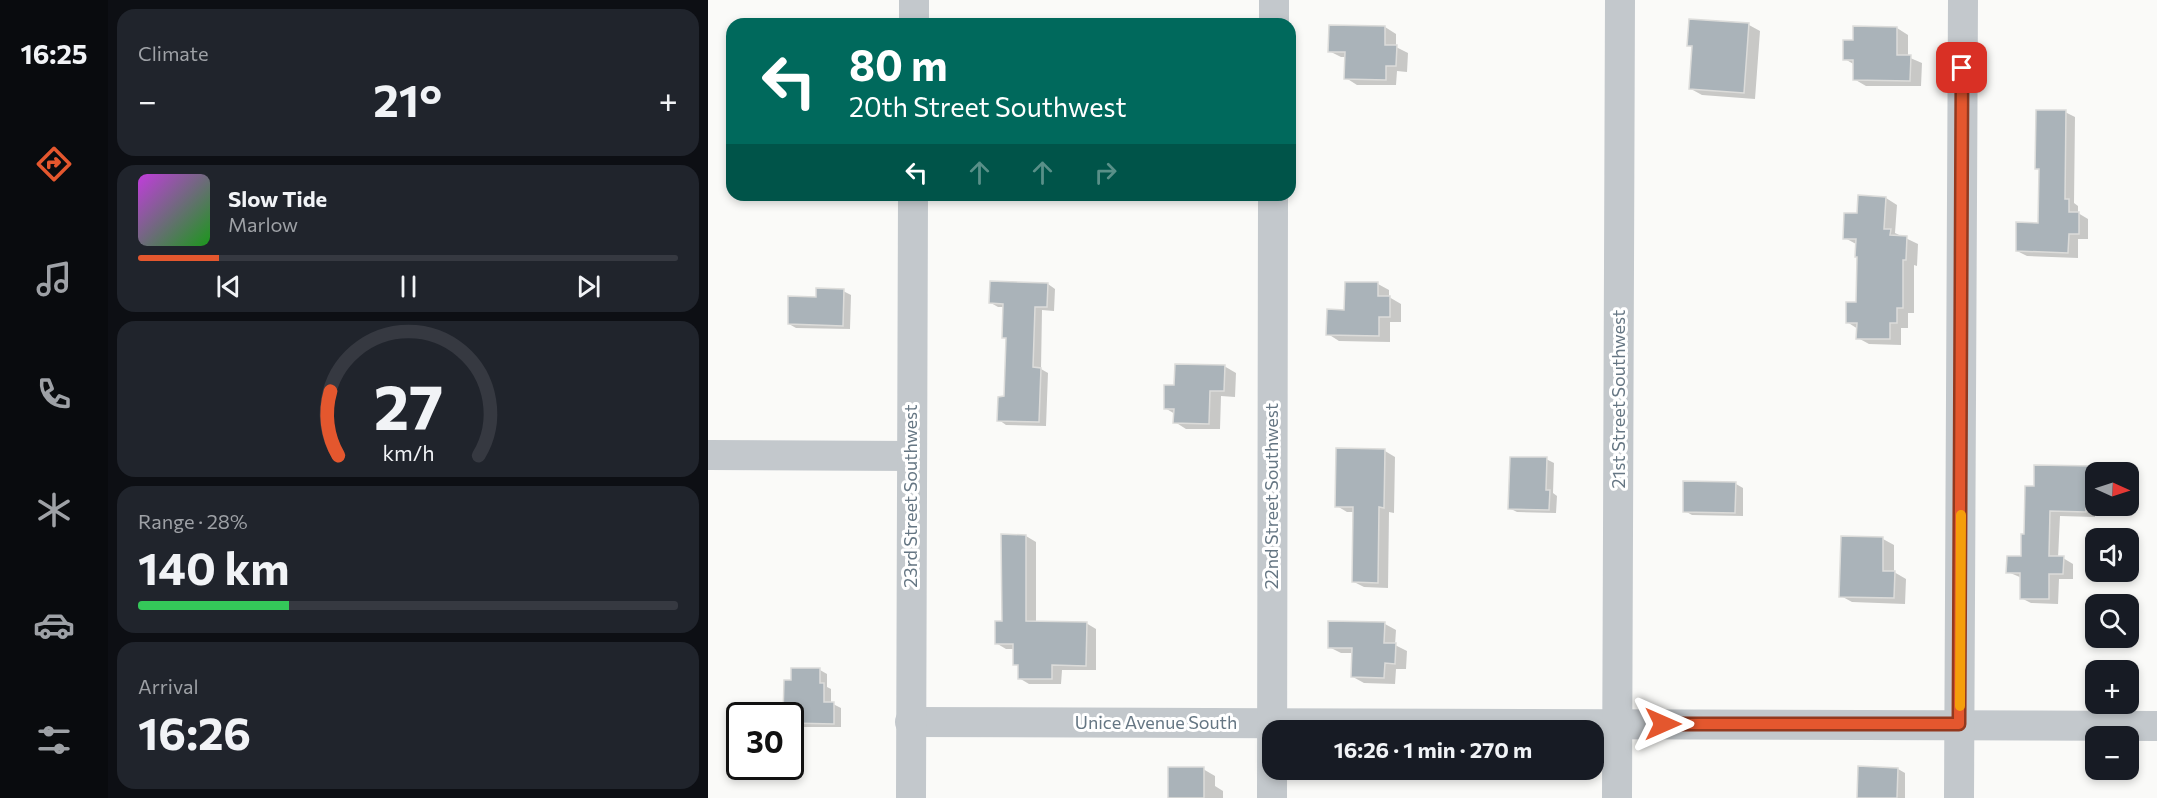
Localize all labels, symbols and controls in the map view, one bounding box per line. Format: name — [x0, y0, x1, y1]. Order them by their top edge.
text: 16:25 — [20, 37, 88, 70]
text: 80 m — [849, 38, 948, 90]
text: Climate — [138, 41, 208, 65]
icon: left — [750, 42, 828, 120]
pin — [1936, 42, 1987, 93]
icon: arrive — [1945, 51, 1978, 84]
text: 21° — [373, 71, 442, 126]
text: − — [138, 79, 157, 120]
text: + — [659, 79, 678, 120]
text: 20th Street Southwest — [849, 90, 1127, 123]
icon: directions — [33, 143, 75, 185]
icon: left — [900, 156, 933, 189]
icon: ahead — [963, 156, 996, 189]
icon: ahead — [1026, 156, 1059, 189]
icon: right — [1089, 156, 1122, 189]
text: Slow Tide — [228, 185, 327, 212]
text: Marlow — [228, 212, 298, 236]
icon: music — [33, 258, 75, 300]
icon: previous — [212, 270, 245, 303]
icon: pause — [392, 270, 425, 303]
icon: next — [572, 270, 605, 303]
street label: 21st Street Southwest — [1607, 310, 1629, 488]
text: 27 — [373, 367, 443, 443]
icon: phone — [33, 373, 75, 415]
street label: 22nd Street Southwest — [1260, 403, 1282, 589]
street label: 23rd Street Southwest — [899, 404, 921, 588]
text: km/h — [382, 439, 434, 465]
north arrow — [2085, 462, 2139, 516]
map controls — [2085, 462, 2139, 780]
icon: climate — [33, 489, 75, 531]
text: Range · 28% — [138, 509, 248, 533]
button: sound — [2085, 528, 2139, 582]
text: 140 km — [138, 539, 290, 594]
button: search — [2085, 594, 2139, 648]
icon: car — [33, 604, 75, 646]
button: + — [2085, 660, 2139, 714]
text: Arrival — [138, 674, 199, 698]
position arrow — [1631, 692, 1695, 756]
speed limit sign: 30 — [726, 702, 804, 780]
text: 16:26 — [138, 704, 251, 759]
street label: Unice Avenue South — [1075, 711, 1237, 733]
icon: filters — [33, 719, 75, 761]
button: − — [2085, 726, 2139, 780]
text: 16:26 · 1 min · 270 m — [1334, 736, 1532, 763]

